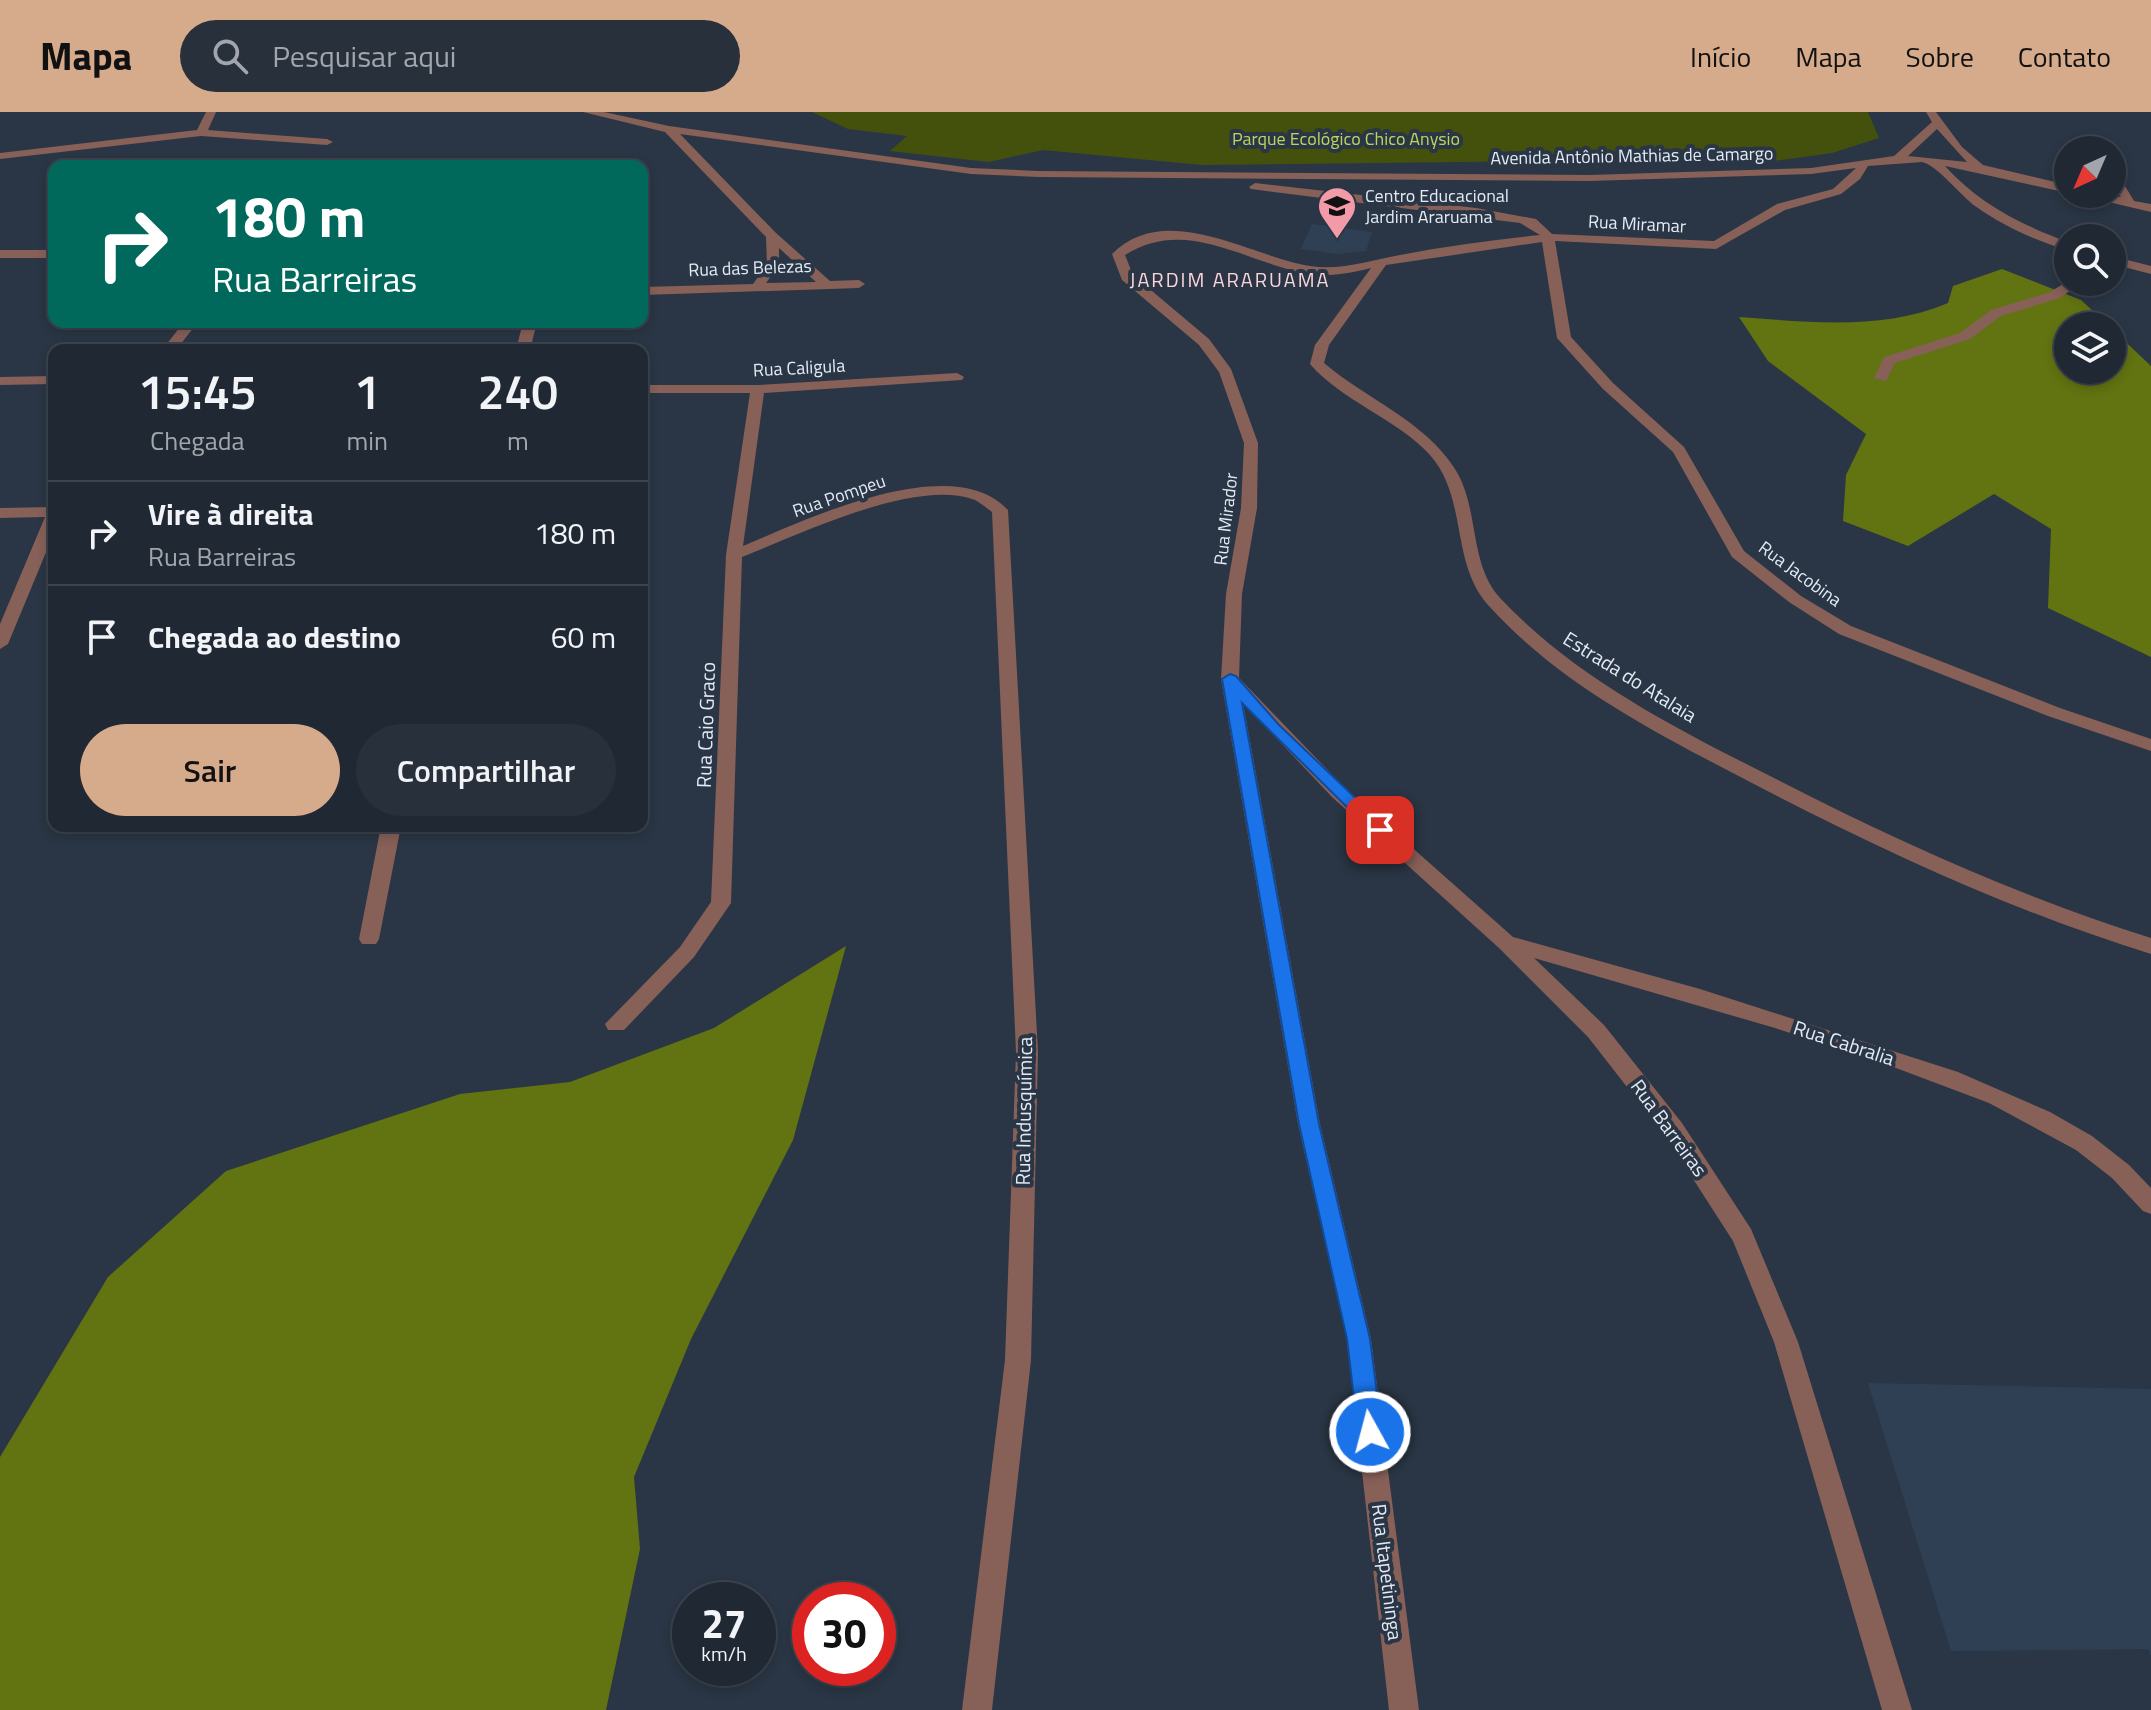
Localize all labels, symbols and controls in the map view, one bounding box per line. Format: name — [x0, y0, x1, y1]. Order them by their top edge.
search box — [180, 20, 740, 92]
text: Mapa — [40, 27, 132, 85]
text: Pesquisar aqui — [272, 33, 456, 79]
icon: search — [208, 34, 252, 78]
text: Início — [1690, 35, 1751, 78]
text: Mapa — [1795, 35, 1862, 78]
text: Sobre — [1906, 35, 1974, 78]
text: Contato — [2018, 35, 2111, 78]
park label: Parque Ecológico Chico Anysio — [1232, 125, 1460, 152]
north arrow — [2054, 136, 2126, 208]
map controls — [2054, 136, 2126, 384]
street label: Avenida Antônio Mathias de Camargo — [1490, 140, 1774, 171]
text: 180 m — [212, 174, 365, 259]
place label: Centro Educacional Jardim Araruama — [1365, 182, 1509, 230]
school or university icon: Centro Educacional Jardim Araruama — [1316, 185, 1358, 240]
icon: right — [80, 192, 184, 296]
street label: Rua Miramar — [1587, 207, 1687, 240]
button: search — [2054, 224, 2126, 296]
text: Rua Barreiras — [212, 251, 417, 306]
street label: Rua das Belezas — [688, 252, 812, 283]
district label: JARDIM ARARUAMA — [1130, 264, 1330, 295]
button: layers — [2054, 312, 2126, 384]
street label: Rua Caligula — [752, 352, 846, 383]
text: 15:45 — [138, 355, 257, 428]
text: 1 — [354, 355, 381, 428]
text: 240 — [478, 355, 558, 428]
text: Chegada — [150, 421, 244, 460]
text: min — [346, 421, 388, 460]
text: m — [507, 421, 529, 460]
street label: Rua Pompeu — [789, 467, 889, 524]
street label: Rua Mirador — [1206, 471, 1245, 567]
text: Vire à direita — [148, 491, 313, 537]
text: 180 m — [534, 510, 616, 556]
icon: right — [80, 511, 124, 555]
street label: Rua Jacobina — [1753, 534, 1848, 613]
text: Rua Barreiras — [148, 537, 296, 576]
text: Chegada ao destino — [148, 614, 401, 660]
text: 60 m — [551, 614, 616, 660]
icon: arrive — [80, 615, 124, 659]
street label: Estrada do Atalaia — [1557, 623, 1703, 730]
street label: Rua Caio Graco — [688, 661, 723, 788]
button: Sair — [80, 724, 340, 816]
button: Compartilhar — [356, 724, 616, 816]
pin — [1346, 796, 1414, 864]
icon: arrive — [1358, 808, 1402, 852]
street label: Rua Cabralia — [1790, 1012, 1899, 1073]
street label: Rua Indusquímica — [1007, 1036, 1040, 1186]
street label: Rua Barreiras — [1623, 1072, 1715, 1183]
position arrow — [1328, 1390, 1412, 1474]
street label: Rua Itapetininga — [1364, 1502, 1411, 1642]
speed limit sign: 30 — [792, 1582, 896, 1686]
text: 27 — [702, 1593, 746, 1654]
text: km/h — [701, 1638, 747, 1669]

